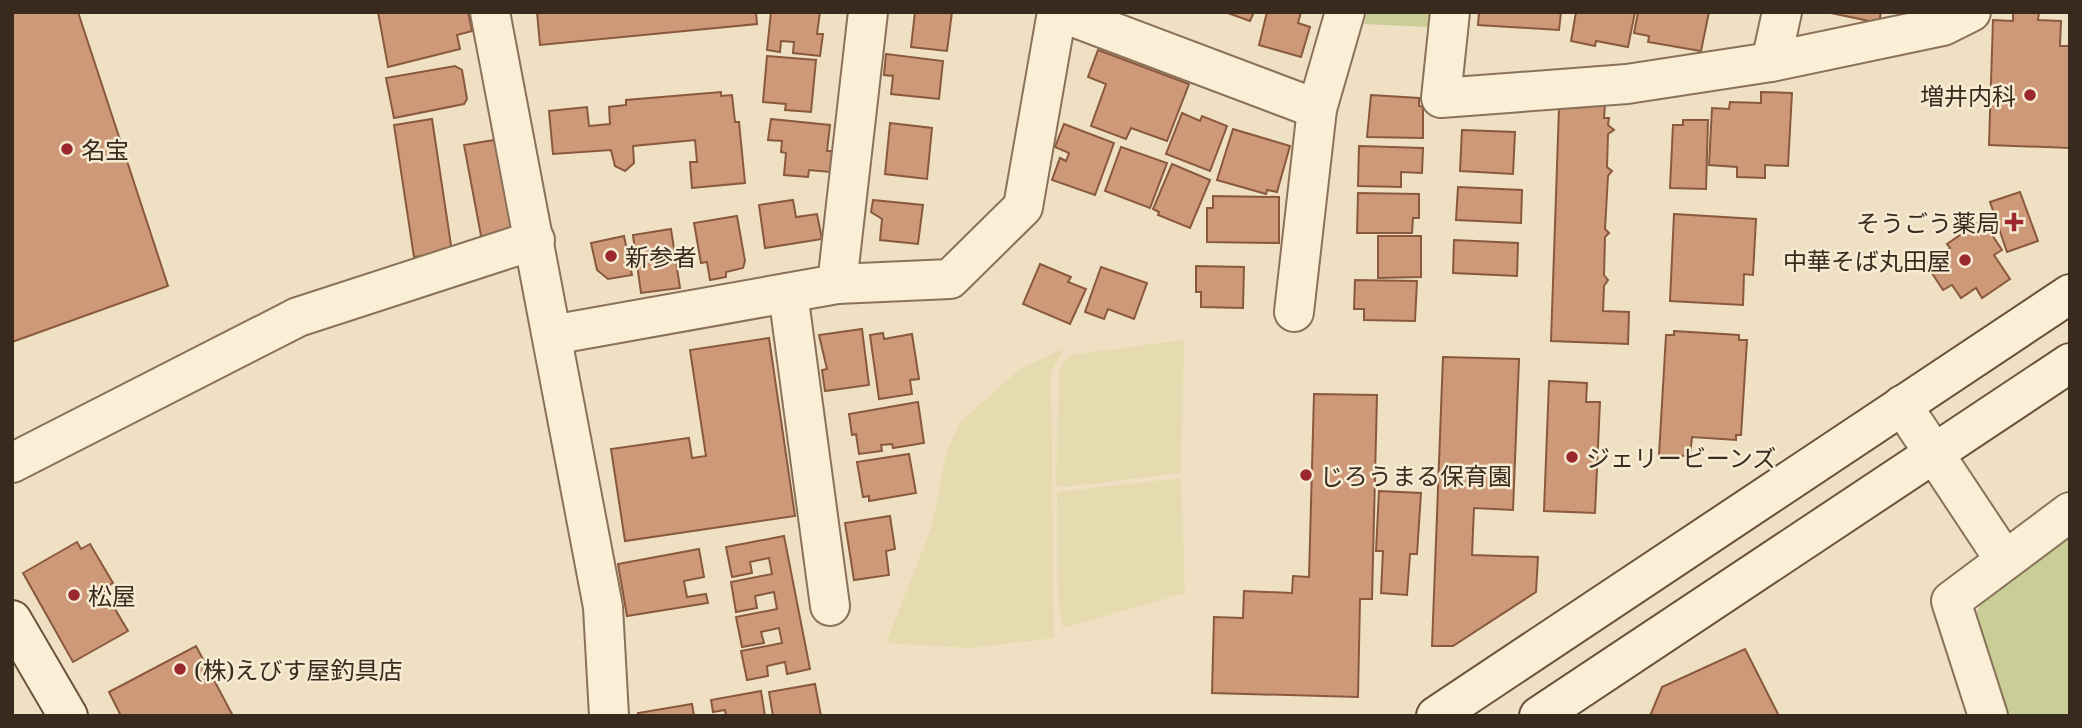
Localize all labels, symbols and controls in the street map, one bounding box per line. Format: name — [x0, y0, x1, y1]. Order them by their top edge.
place label: 増井内科 — [1920, 79, 2016, 112]
marker: 増井内科 — [2022, 87, 2038, 103]
place label: 名宝 — [81, 133, 129, 166]
marker: 名宝 — [59, 141, 75, 157]
place label: そうごう薬局 — [1856, 206, 2000, 239]
marker: そうごう薬局 — [2006, 214, 2022, 230]
place label: 新参者 — [625, 240, 697, 273]
place label: 中華そば丸田屋 — [1783, 244, 1951, 277]
marker: 新参者 — [603, 248, 619, 264]
marker: 中華そば丸田屋 — [1957, 252, 1973, 268]
place label: ジェリービーンズ — [1586, 441, 1776, 474]
marker: ジェリービーンズ — [1564, 449, 1580, 465]
place label: じろうまる保育園 — [1320, 459, 1512, 492]
marker: じろうまる保育園 — [1298, 467, 1314, 483]
place label: 松屋 — [88, 579, 136, 612]
marker: 松屋 — [66, 587, 82, 603]
place label: (株)えびす屋釣具店 — [194, 653, 403, 686]
marker: (株)えびす屋釣具店 — [172, 661, 188, 677]

